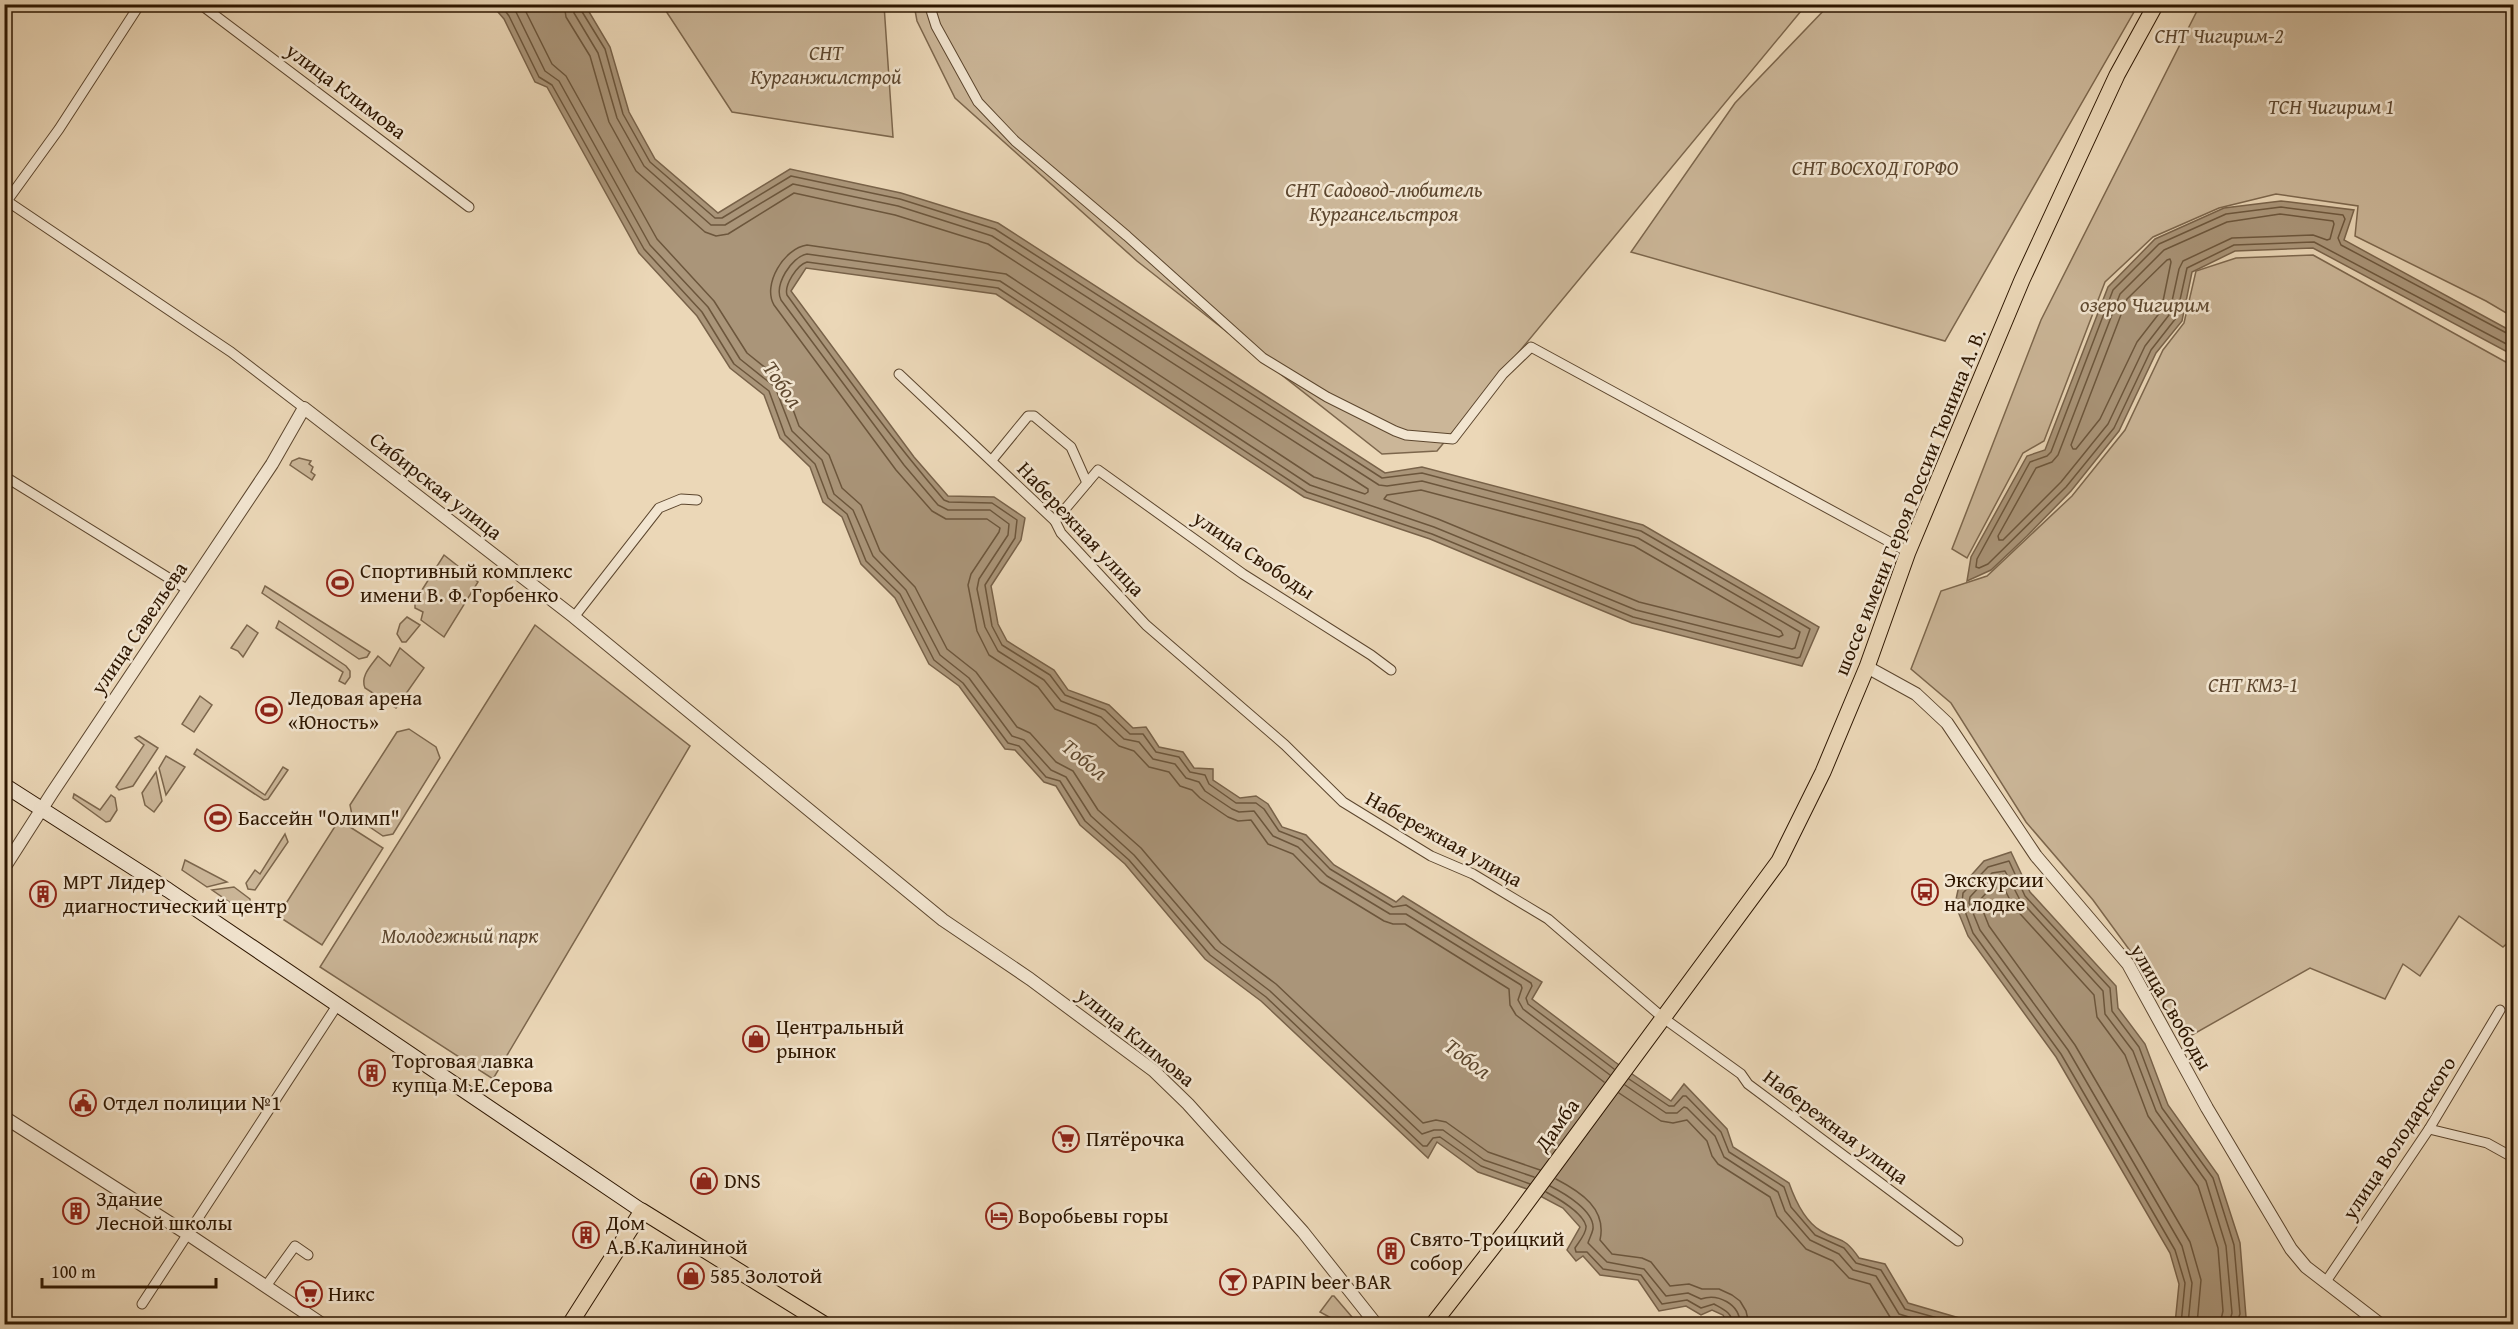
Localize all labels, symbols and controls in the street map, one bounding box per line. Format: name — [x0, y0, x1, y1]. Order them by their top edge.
park label: СНТ Чигирим-2 — [2154, 20, 2284, 51]
street label: улица Климова — [279, 34, 413, 146]
park label: СНТ Курганжилстрой — [750, 37, 902, 92]
park label: ТСН Чигирим 1 — [2268, 91, 2394, 122]
park label: СНТ ВОСХОД ГОРФО — [1792, 152, 1959, 183]
park label: СНТ Садовод-любитель Кургансельстроя — [1285, 174, 1483, 229]
water label: озеро Чигирим — [2080, 288, 2211, 320]
street label: шоссе имени Героя России Тюнина А. В. — [1826, 324, 1994, 680]
water label: Тобол — [755, 354, 811, 415]
street label: Сибирская улица — [363, 424, 509, 547]
street label: Набережная улица — [1010, 454, 1152, 603]
street label: улица Свободы — [1186, 502, 1322, 607]
street label: улица Савельева — [82, 555, 195, 701]
place label: Спортивный комплекс имени В. Ф. Горбенко — [360, 555, 572, 610]
sports icon: Спортивный комплекс имени В. Ф. Горбенко — [325, 568, 355, 598]
park label: СНТ КМЗ-1 — [2208, 669, 2298, 700]
place label: Ледовая арена «Юность» — [288, 682, 422, 737]
sports icon: Ледовая арена «Юность» — [254, 695, 284, 725]
water label: Тобол — [1055, 730, 1116, 788]
street label: Набережная улица — [1360, 783, 1528, 895]
place label: Бассейн "Олимп" — [238, 802, 400, 833]
sports icon: Бассейн "Олимп" — [203, 803, 233, 833]
place label: Экскурсии на лодке — [1944, 864, 2044, 919]
place label: МРТ Лидер диагностический центр — [63, 866, 287, 921]
bus stop icon: Экскурсии на лодке — [1910, 877, 1940, 907]
building icon: МРТ Лидер диагностический центр — [28, 879, 58, 909]
park label: Молодежный парк — [381, 920, 539, 951]
street label: улица Свободы — [2122, 937, 2220, 1076]
street label: улица Климова — [1070, 979, 1202, 1094]
place label: Центральный рынок — [776, 1011, 904, 1066]
shop icon: Центральный рынок — [741, 1024, 771, 1054]
water label: Тобол — [1438, 1030, 1499, 1087]
place label: Торговая лавка купца М.Е.Серова — [392, 1045, 553, 1100]
street label: улица Володарского — [2333, 1050, 2463, 1226]
building icon: Торговая лавка купца М.Е.Серова — [357, 1058, 387, 1088]
street label: Набережная улица — [1757, 1061, 1916, 1192]
place label: Отдел полиции №1 — [103, 1087, 281, 1118]
public building icon: Отдел полиции №1 — [68, 1088, 98, 1118]
street label: Дамба — [1526, 1092, 1587, 1159]
place label: Пятёрочка — [1086, 1123, 1184, 1154]
supermarket icon: Пятёрочка — [1051, 1124, 1081, 1154]
place label: DNS — [724, 1165, 761, 1196]
shop icon: DNS — [689, 1166, 719, 1196]
place label: Здание Лесной школы — [96, 1183, 233, 1238]
building icon: Здание Лесной школы — [61, 1196, 91, 1226]
place label: Воробьевы горы — [1018, 1200, 1169, 1231]
hotel icon: Воробьевы горы — [984, 1201, 1014, 1231]
place label: Дом А.В.Калининой — [605, 1207, 748, 1262]
building icon: Дом А.В.Калининой — [571, 1220, 601, 1250]
place label: Свято-Троицкий собор — [1410, 1223, 1565, 1278]
building icon: Свято-Троицкий собор — [1376, 1236, 1406, 1266]
scale bar — [42, 1251, 216, 1289]
text: 100 m — [51, 1258, 96, 1285]
place label: 585 Золотой — [710, 1260, 822, 1291]
shop icon: 585 Золотой — [676, 1261, 706, 1291]
place label: PAPIN beer BAR — [1252, 1266, 1392, 1297]
bar icon: PAPIN beer BAR — [1218, 1267, 1248, 1297]
place label: Никс — [328, 1278, 375, 1309]
supermarket icon: Никс — [294, 1279, 324, 1309]

